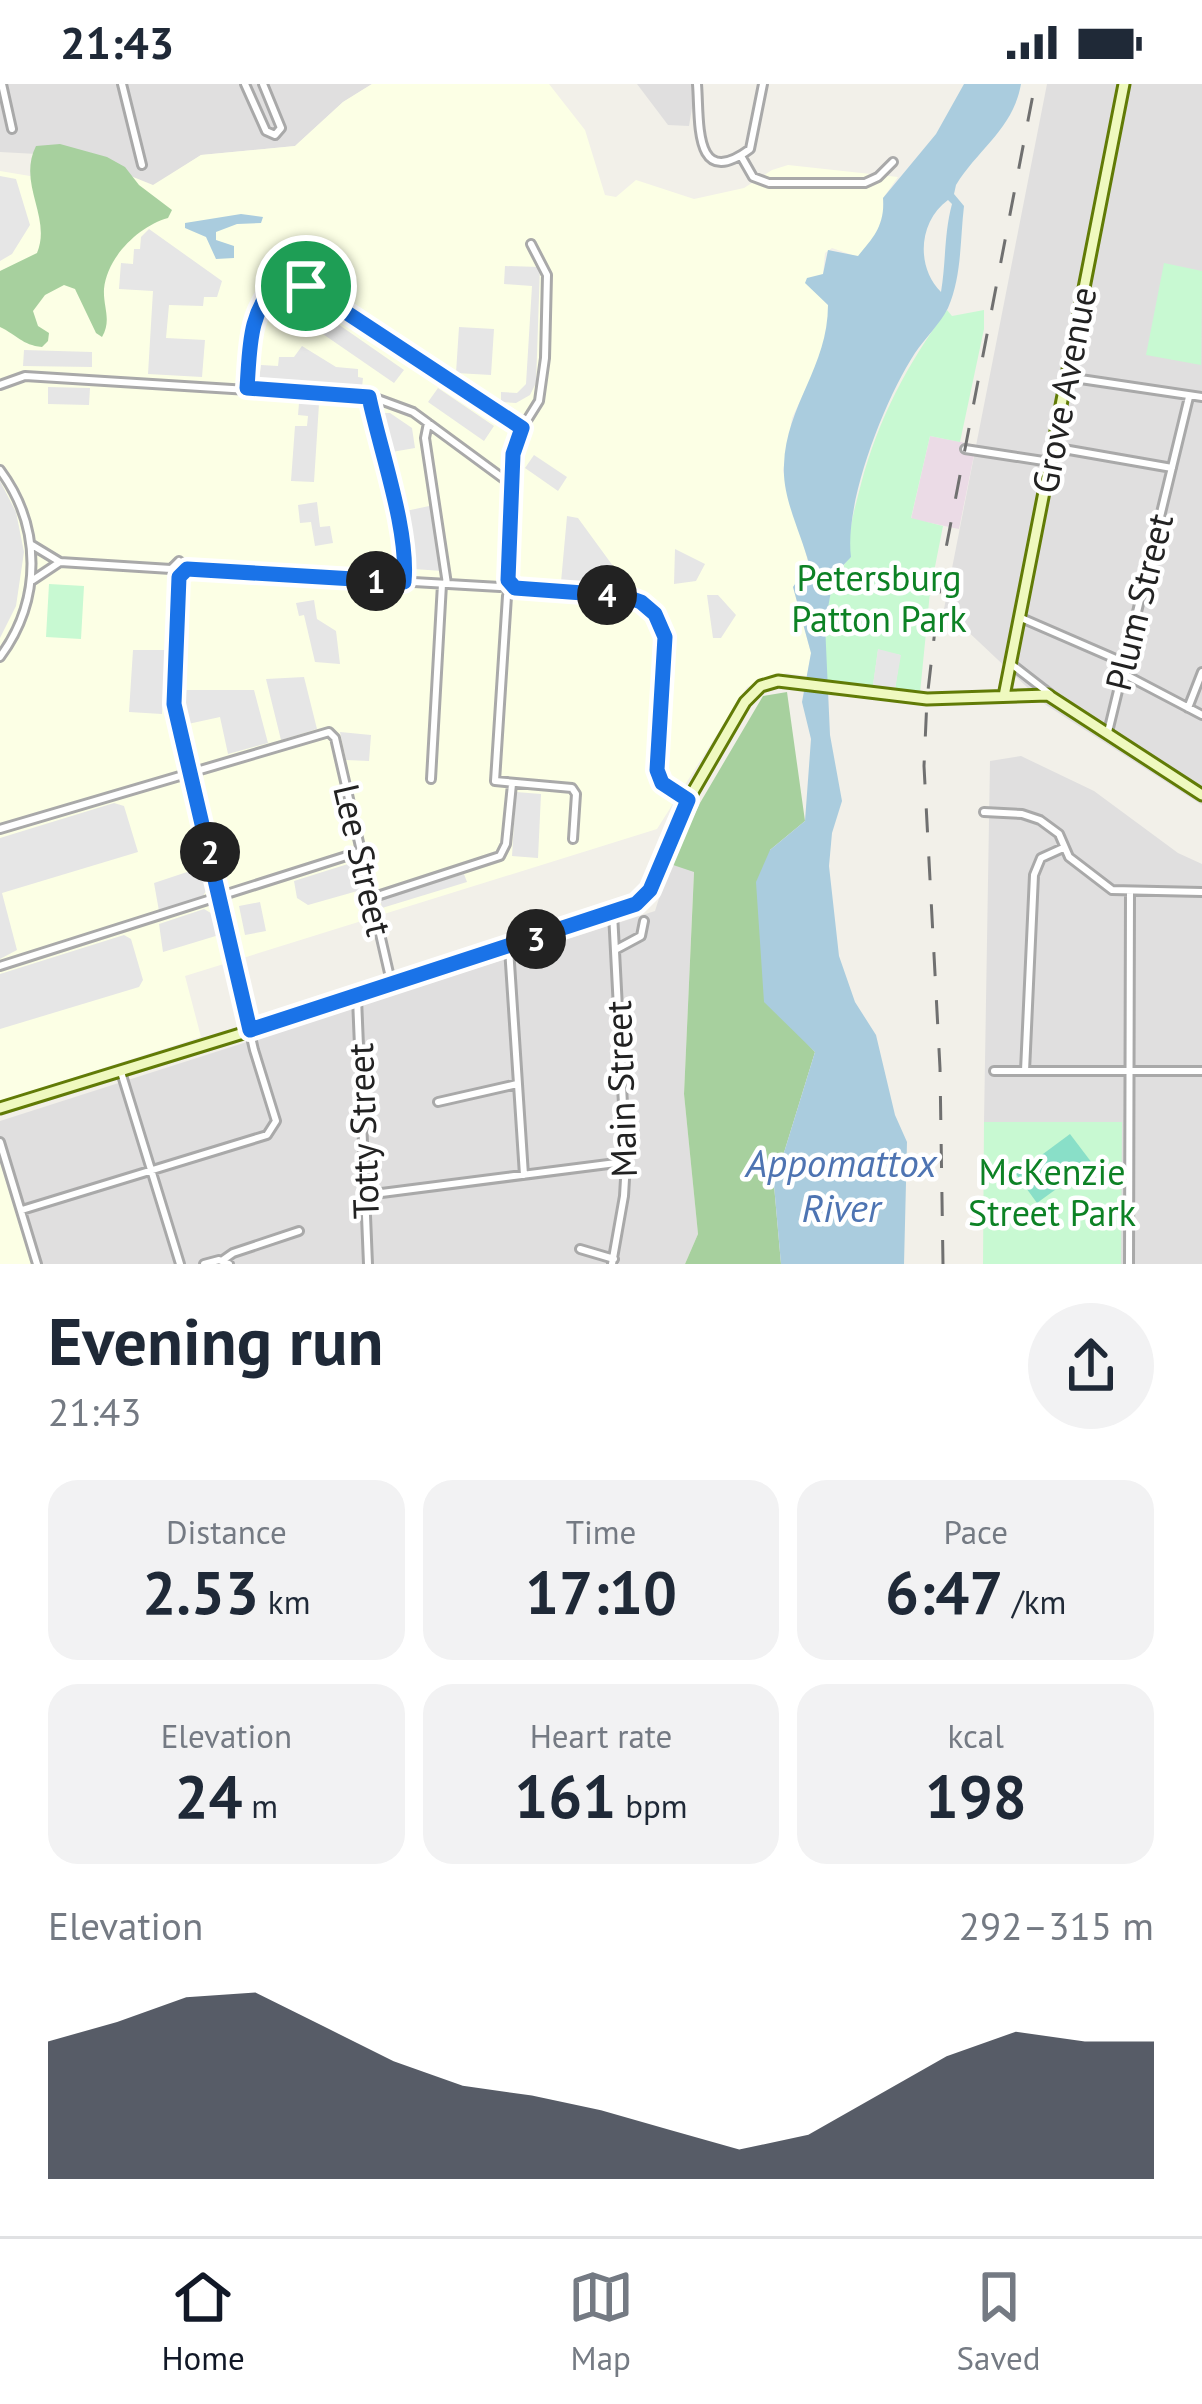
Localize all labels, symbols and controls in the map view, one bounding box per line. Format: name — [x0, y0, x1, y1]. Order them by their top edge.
text: 21:43 — [60, 13, 174, 71]
pin — [255, 235, 357, 337]
icon: arrive — [273, 253, 339, 319]
street label: Grove Avenue — [1020, 283, 1107, 497]
street label: Plum Street — [1094, 508, 1183, 695]
pin: 1 — [346, 551, 406, 611]
park label: Petersburg Patton Park — [791, 554, 967, 642]
text: 1 — [367, 559, 385, 602]
pin: 4 — [577, 565, 637, 625]
text: 4 — [598, 573, 616, 616]
street label: Lee Street — [323, 779, 404, 940]
pin: 2 — [180, 822, 240, 882]
text: 2 — [201, 830, 219, 873]
pin: 3 — [506, 909, 566, 969]
text: 3 — [527, 917, 545, 960]
street label: Main Street — [594, 1000, 647, 1178]
street label: Totty Street — [336, 1042, 389, 1220]
water label: Appomattox River — [743, 1137, 938, 1233]
park label: McKenzie Street Park — [968, 1148, 1136, 1236]
text: Evening run — [48, 1298, 383, 1383]
button: share — [1028, 1303, 1154, 1429]
text: 21:43 — [48, 1386, 142, 1437]
text: Distance — [166, 1510, 287, 1553]
text: Time — [566, 1510, 636, 1553]
text: Pace — [943, 1510, 1008, 1553]
text: 2.53 — [142, 1553, 259, 1631]
text: 17:10 — [525, 1553, 677, 1631]
text: 6:47 — [885, 1553, 1003, 1631]
text: km — [259, 1580, 310, 1623]
text: /km — [1003, 1580, 1066, 1623]
text: Elevation — [161, 1714, 292, 1757]
text: Heart rate — [530, 1714, 672, 1757]
text: kcal — [948, 1714, 1004, 1757]
text: 24 — [175, 1757, 243, 1835]
text: 161 — [514, 1757, 616, 1835]
text: 198 — [925, 1757, 1027, 1835]
text: m — [243, 1784, 278, 1827]
text: bpm — [616, 1784, 688, 1827]
text: Elevation — [48, 1900, 203, 1951]
text: 292–315 m — [959, 1900, 1154, 1951]
tab: Home — [161, 2264, 245, 2379]
tab: Map — [568, 2264, 634, 2379]
tab: Saved — [957, 2264, 1041, 2379]

